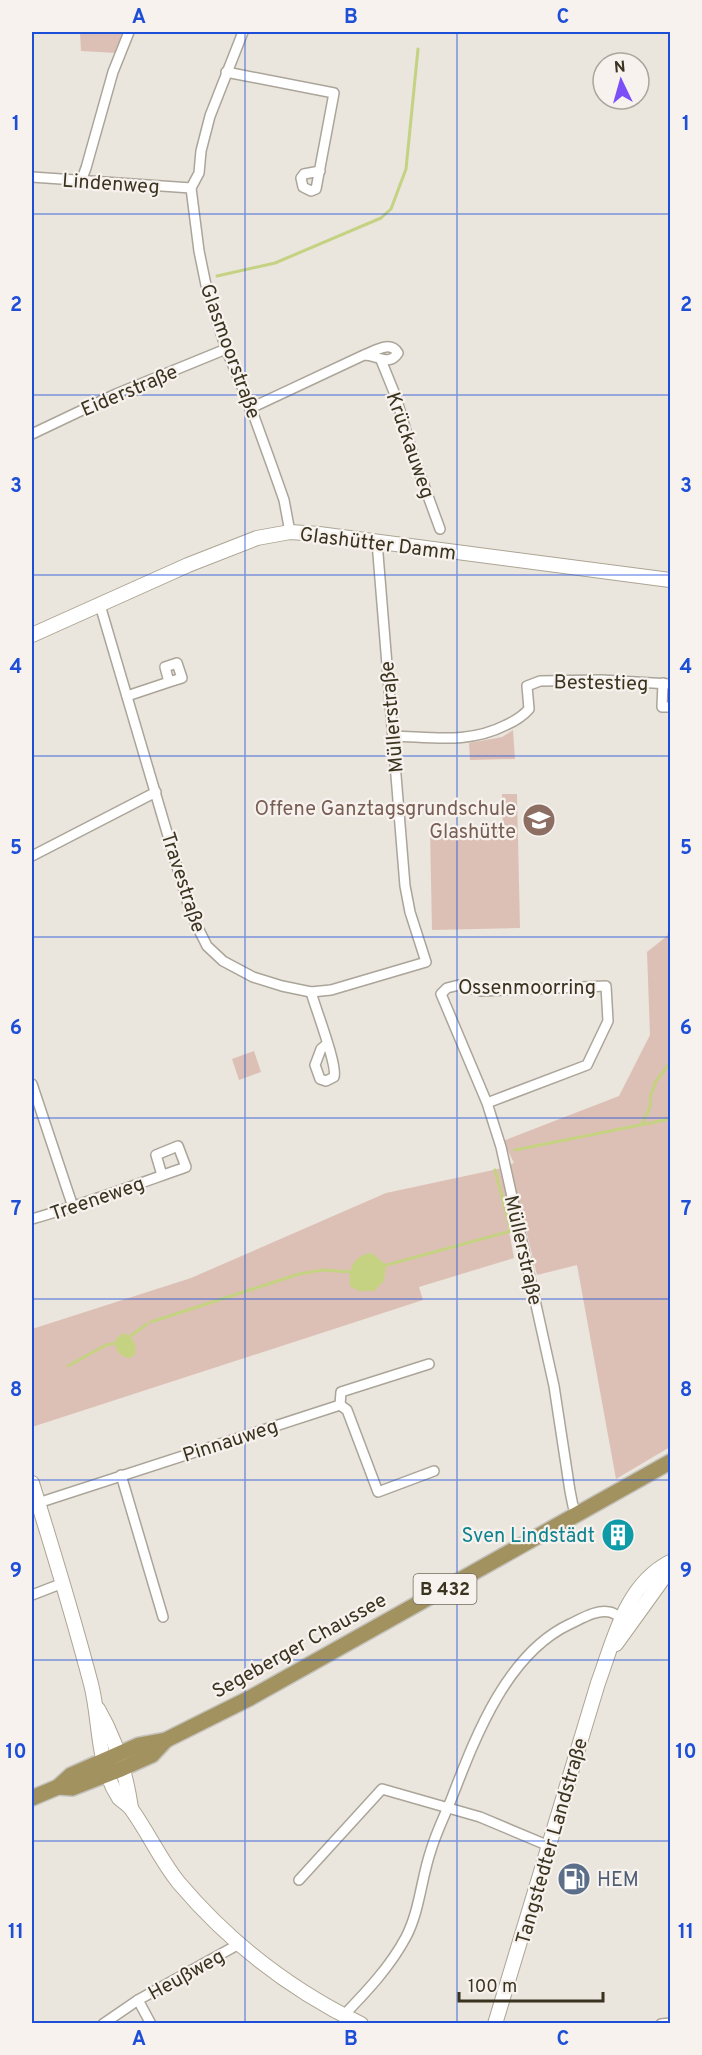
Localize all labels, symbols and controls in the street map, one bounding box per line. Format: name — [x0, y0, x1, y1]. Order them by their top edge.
text: A — [132, 5, 146, 31]
text: B — [344, 5, 358, 31]
text: C — [557, 5, 569, 31]
north arrow — [591, 51, 651, 111]
text: N — [613, 58, 626, 79]
text: 1 — [12, 112, 20, 138]
text: 1 — [682, 112, 690, 138]
street label: Lindenweg — [61, 169, 160, 201]
street label: Glasmoorstraße — [193, 281, 266, 423]
text: 2 — [10, 293, 22, 319]
text: 2 — [680, 293, 692, 319]
street label: Eiderstraße — [78, 360, 182, 424]
street label: Krückauweg — [379, 389, 439, 502]
text: 3 — [10, 474, 22, 500]
text: 3 — [680, 474, 692, 500]
street label: Glashütter Damm — [298, 522, 458, 567]
text: 4 — [10, 655, 22, 681]
text: 4 — [680, 655, 692, 681]
street label: Müllerstraße — [375, 660, 411, 774]
street label: Bestestieg — [553, 670, 649, 698]
place label: Offene Ganztagsgrundschule Glashütte — [255, 797, 516, 846]
school or university icon: Offene Ganztagsgrundschule Glashütte — [521, 802, 557, 838]
street label: Travestraße — [154, 829, 211, 936]
text: 5 — [10, 836, 22, 862]
text: 5 — [680, 836, 692, 862]
street label: Ossenmoorring — [458, 976, 596, 1002]
text: 6 — [10, 1016, 22, 1042]
text: 6 — [680, 1016, 692, 1042]
street label: Treeneweg — [47, 1172, 148, 1228]
street label: Müllerstraße — [497, 1193, 547, 1308]
text: 7 — [11, 1197, 21, 1223]
text: 7 — [681, 1197, 691, 1223]
text: 8 — [10, 1378, 22, 1404]
text: 8 — [680, 1378, 692, 1404]
street label: Pinnauweg — [180, 1414, 282, 1470]
building icon: Sven Lindstädt — [600, 1517, 636, 1553]
place label: Sven Lindstädt — [461, 1524, 595, 1550]
text: 9 — [10, 1559, 22, 1585]
text: 9 — [680, 1559, 692, 1585]
road number: B 432 — [414, 1574, 476, 1604]
street label: Segeberger Chaussee — [208, 1588, 392, 1706]
street label: Tangstedter Landstraße — [511, 1735, 595, 1948]
text: 10 — [5, 1740, 27, 1766]
text: 10 — [675, 1740, 697, 1766]
fuel station icon: HEM — [556, 1861, 592, 1897]
place label: HEM — [597, 1868, 639, 1894]
text: 11 — [8, 1920, 24, 1946]
text: 11 — [678, 1920, 694, 1946]
street label: Heußweg — [144, 1944, 230, 2007]
scale bar — [459, 1965, 603, 2003]
text: 100 m — [468, 1976, 517, 1999]
text: A — [132, 2027, 146, 2053]
text: B — [344, 2027, 358, 2053]
text: C — [557, 2027, 569, 2053]

